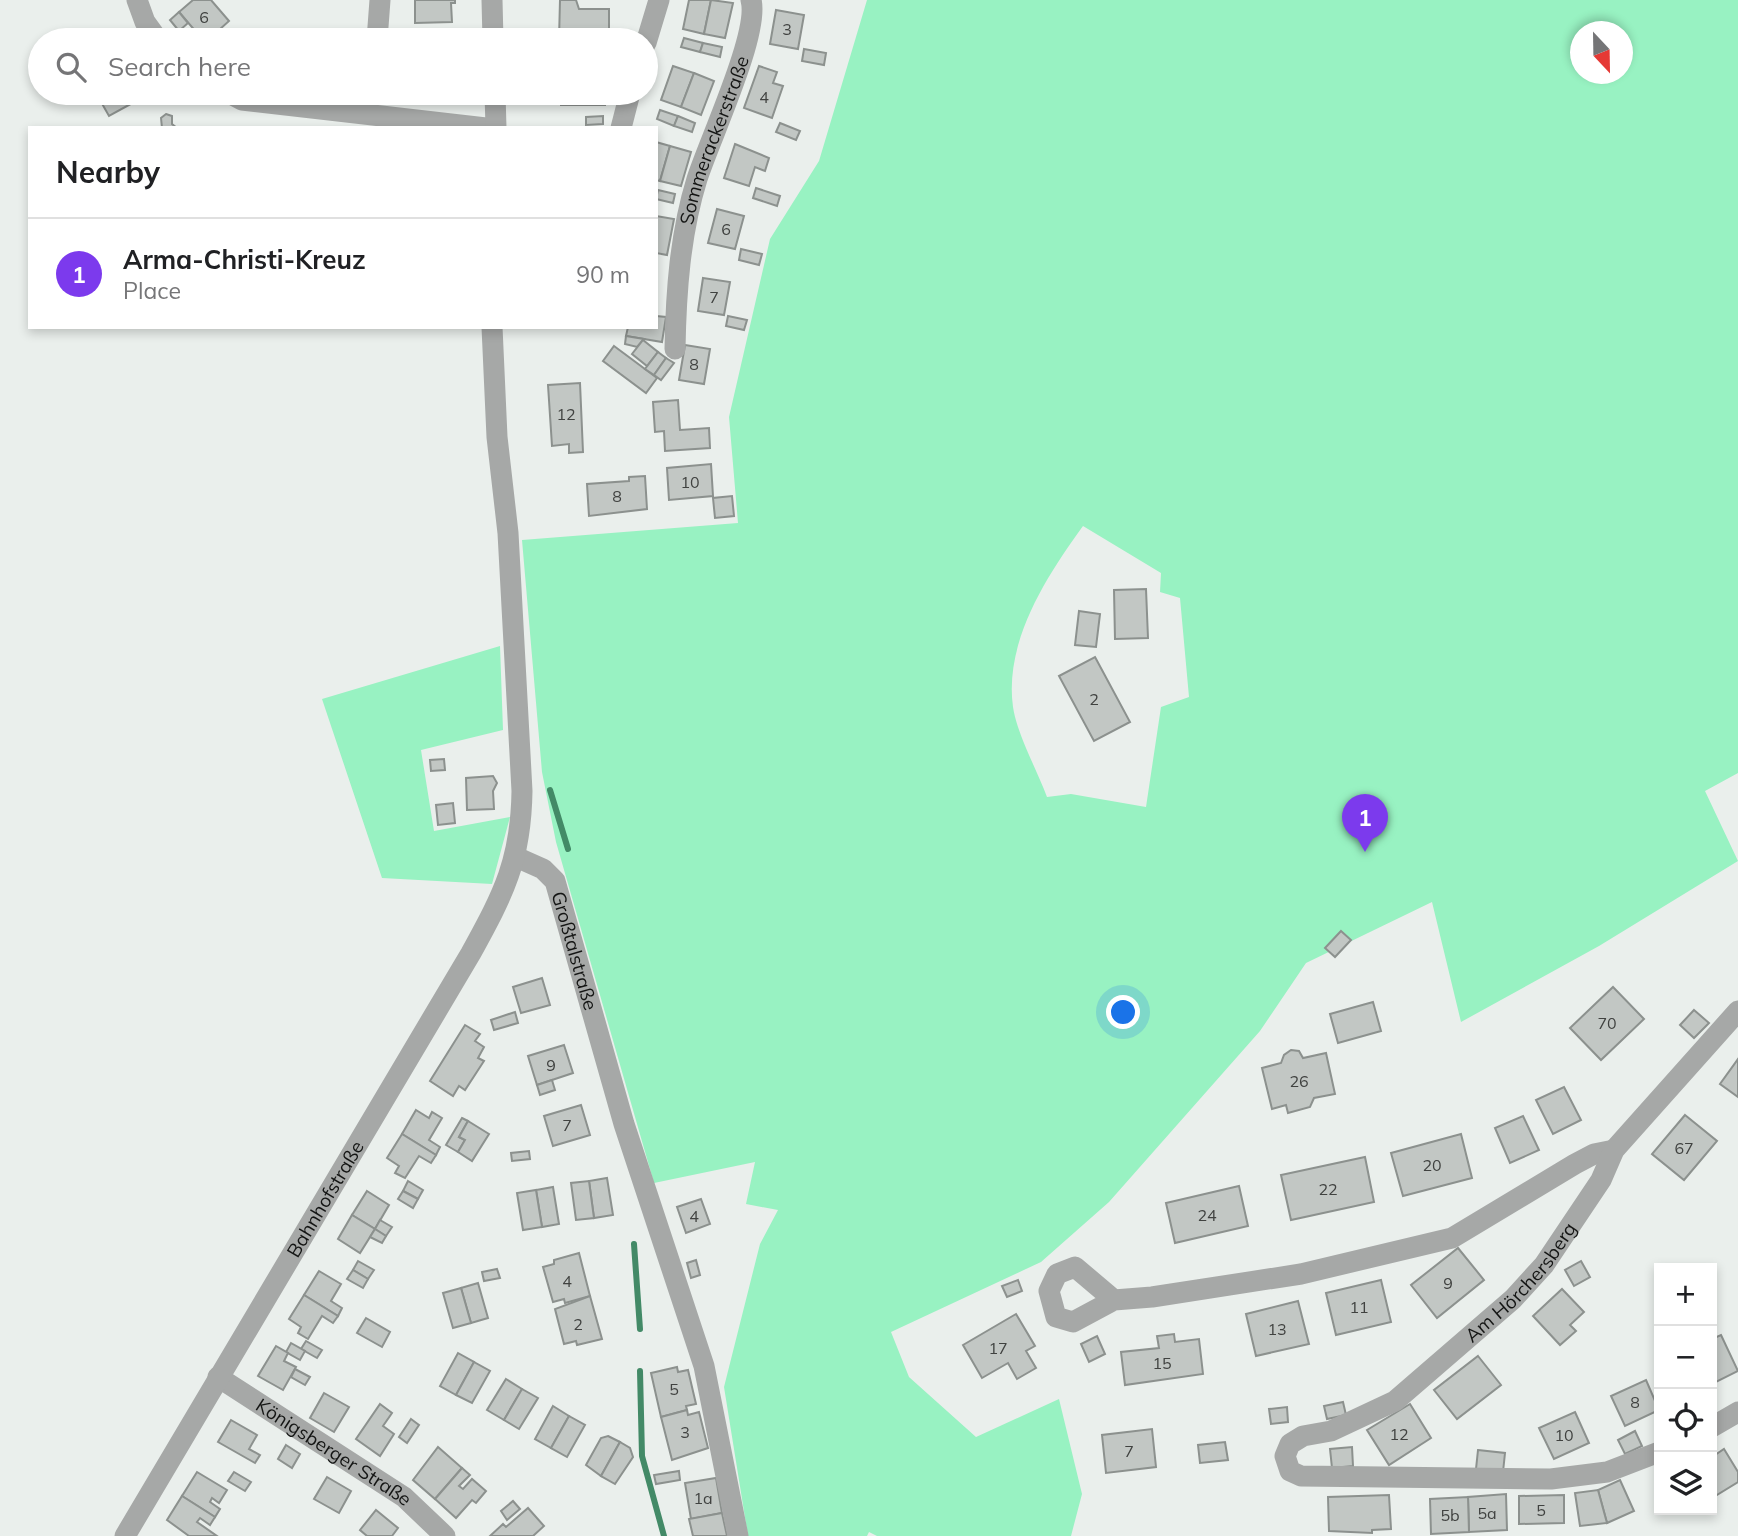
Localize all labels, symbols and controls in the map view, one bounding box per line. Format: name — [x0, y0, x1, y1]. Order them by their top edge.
house number: 6 — [199, 7, 209, 27]
house number: 3 — [782, 19, 792, 39]
north arrow — [1570, 21, 1633, 84]
search box — [28, 28, 658, 105]
icon: search — [52, 48, 90, 86]
text: Search here — [108, 50, 251, 83]
street label: Sommerackerstraße — [674, 53, 754, 227]
house number: 4 — [759, 87, 769, 107]
text: Nearby — [56, 153, 160, 191]
house number: 6 — [721, 219, 731, 239]
text: Arma-Christi-Kreuz — [123, 243, 366, 276]
text: 1 — [72, 260, 86, 289]
text: 90 m — [576, 260, 630, 289]
text: Place — [123, 276, 181, 305]
house number: 7 — [709, 287, 719, 307]
house number: 8 — [689, 354, 699, 374]
house number: 12 — [556, 404, 576, 424]
house number: 10 — [680, 472, 700, 492]
house number: 8 — [612, 486, 622, 506]
house number: 2 — [1089, 689, 1099, 709]
pin: 1 — [1342, 794, 1388, 852]
street label: Großtalstraße — [547, 889, 603, 1013]
your location — [1106, 995, 1140, 1029]
house number: 70 — [1597, 1013, 1617, 1033]
house number: 9 — [546, 1055, 556, 1075]
house number: 26 — [1289, 1071, 1309, 1091]
house number: 7 — [562, 1115, 572, 1135]
street label: Bahnhofstraße — [281, 1136, 369, 1262]
house number: 67 — [1674, 1138, 1694, 1158]
house number: 20 — [1422, 1155, 1442, 1175]
house number: 22 — [1318, 1179, 1338, 1199]
house number: 24 — [1197, 1205, 1217, 1225]
house number: 4 — [689, 1206, 699, 1226]
street label: Am Hörchersberg — [1460, 1218, 1581, 1347]
map controls — [1654, 1263, 1717, 1515]
button: + — [1654, 1263, 1717, 1326]
house number: 4 — [562, 1271, 572, 1291]
house number: 9 — [1443, 1273, 1453, 1293]
house number: 11 — [1349, 1297, 1369, 1317]
house number: 2 — [573, 1314, 583, 1334]
house number: 13 — [1267, 1319, 1287, 1339]
button: − — [1654, 1326, 1717, 1389]
house number: 17 — [988, 1338, 1008, 1358]
house number: 15 — [1152, 1353, 1172, 1373]
house number: 5 — [669, 1379, 679, 1399]
button: locate — [1654, 1389, 1717, 1452]
house number: 8 — [1630, 1392, 1640, 1412]
street label: Königsberger Straße — [252, 1393, 417, 1510]
house number: 3 — [680, 1422, 690, 1442]
house number: 12 — [1389, 1424, 1409, 1444]
house number: 10 — [1554, 1425, 1574, 1445]
house number: 7 — [1124, 1441, 1134, 1461]
button: layers — [1654, 1452, 1717, 1515]
house number: 1a — [693, 1488, 713, 1508]
house number: 5 — [1536, 1500, 1546, 1520]
house number: 5a — [1477, 1503, 1497, 1523]
house number: 5b — [1440, 1505, 1460, 1525]

